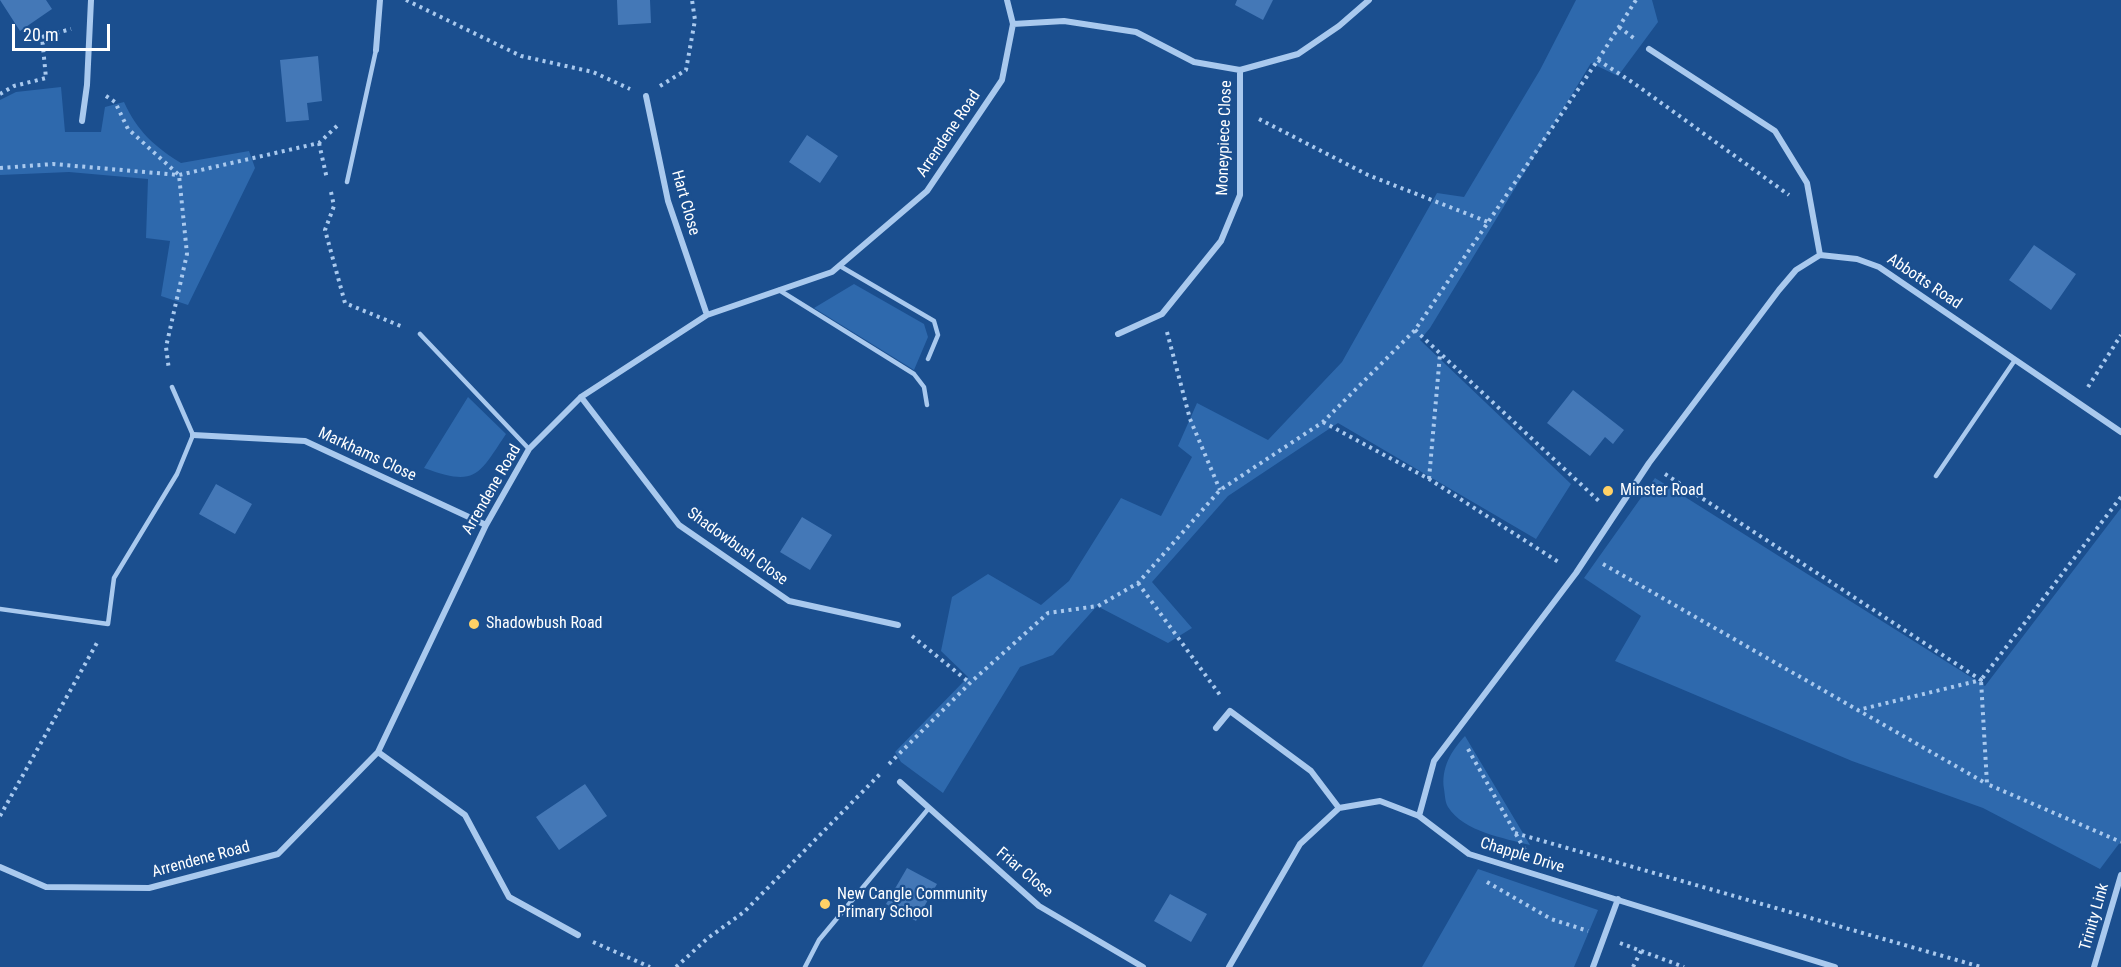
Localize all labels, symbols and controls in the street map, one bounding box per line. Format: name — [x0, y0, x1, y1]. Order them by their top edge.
scale bar — [15, 12, 112, 50]
text: 20 m — [23, 24, 58, 45]
street label: Moneypiece Close — [1213, 80, 1237, 196]
street label: Arrendene Road — [913, 87, 985, 181]
street label: Hart Close — [667, 168, 703, 238]
street label: Abbotts Road — [1883, 250, 1965, 314]
street label: Markhams Close — [315, 424, 419, 486]
street label: Arrendene Road — [459, 442, 525, 538]
place label: Minster Road — [1620, 481, 1704, 501]
marker: Minster Road — [1601, 484, 1615, 498]
street label: Shadowbush Close — [683, 504, 791, 590]
place label: Shadowbush Road — [486, 614, 602, 634]
marker: Shadowbush Road — [467, 617, 481, 631]
street label: Chapple Drive — [1478, 834, 1566, 878]
street label: Arrendene Road — [150, 838, 252, 882]
street label: Friar Close — [992, 844, 1056, 902]
street label: Trinity Link — [2076, 881, 2114, 953]
place label: New Cangle Community Primary School — [837, 885, 987, 923]
marker: New Cangle Community Primary School — [818, 897, 832, 911]

